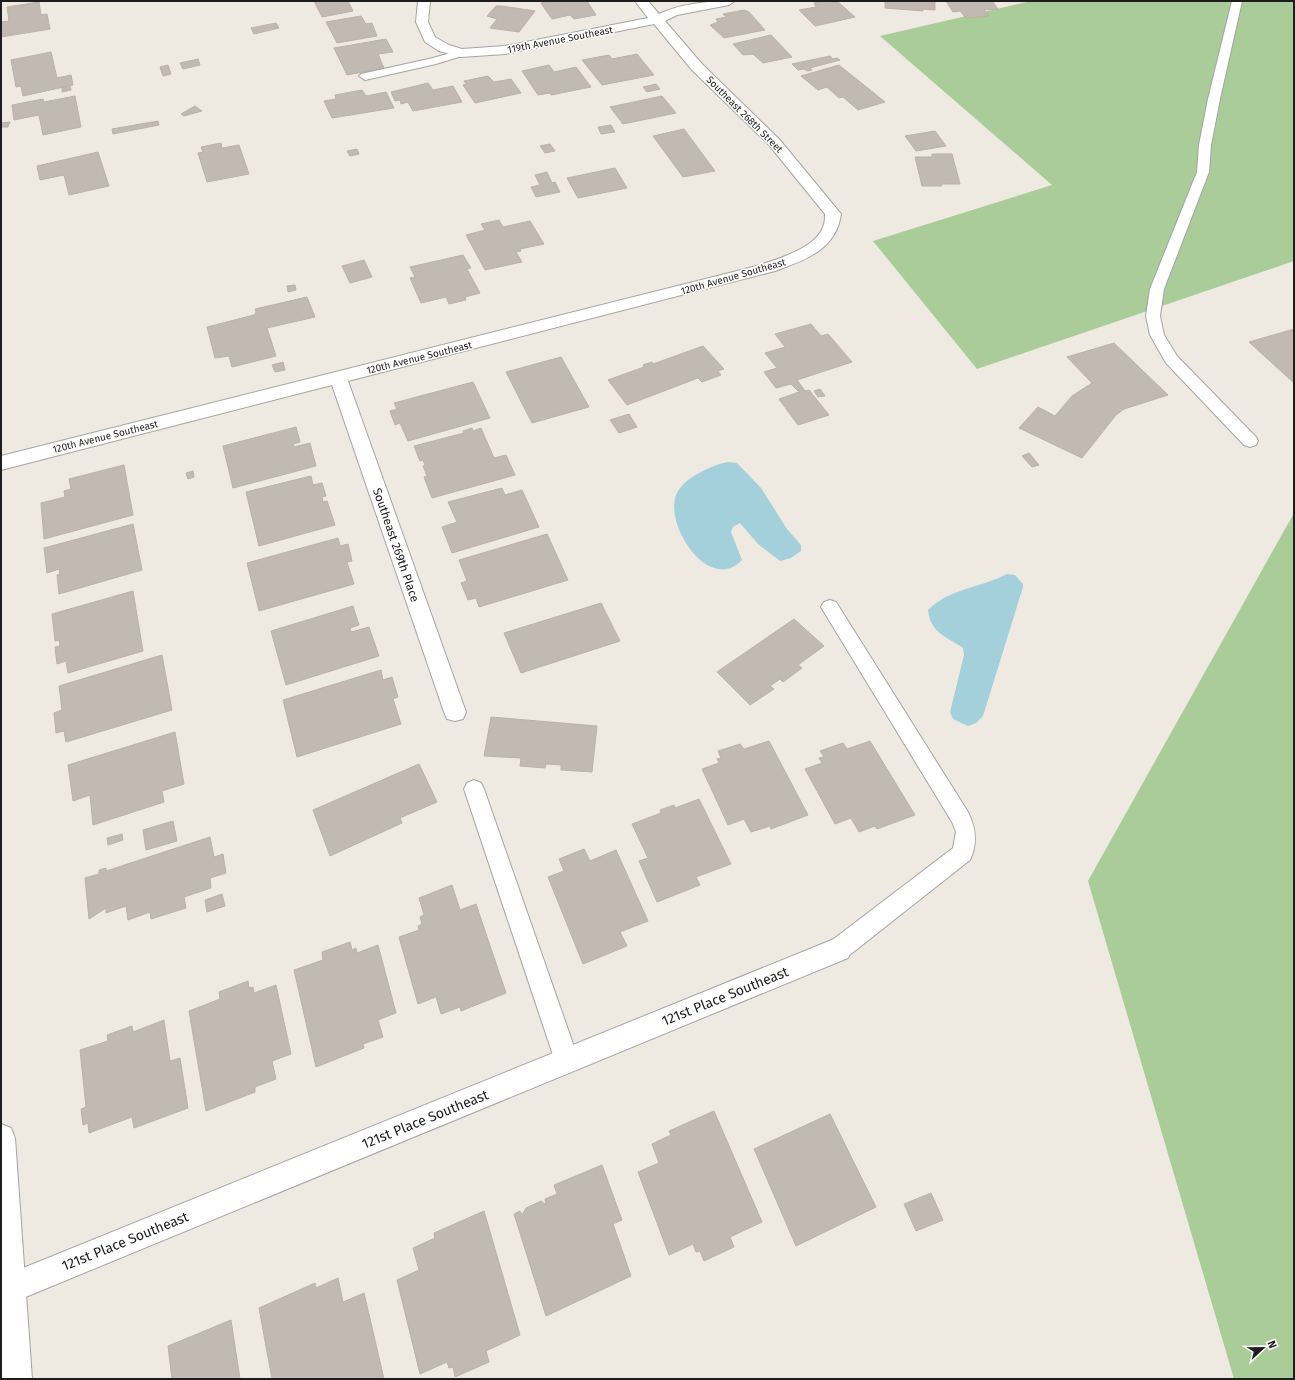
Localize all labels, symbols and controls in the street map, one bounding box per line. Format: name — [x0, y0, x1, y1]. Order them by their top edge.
street label: 119th Avenue Southeast — [506, 24, 614, 56]
street label: Southeast 268th Street — [704, 74, 785, 156]
street label: 120th Avenue Southeast — [680, 256, 787, 298]
street label: 120th Avenue Southeast — [365, 339, 474, 377]
street label: 120th Avenue Southeast — [51, 418, 160, 456]
street label: Southeast 269th Place — [370, 486, 422, 604]
street label: 121st Place Southeast — [659, 963, 792, 1030]
street label: 121st Place Southeast — [359, 1086, 492, 1153]
street label: 121st Place Southeast — [59, 1208, 192, 1275]
north arrow — [1243, 1328, 1283, 1368]
text: N — [1264, 1339, 1279, 1350]

